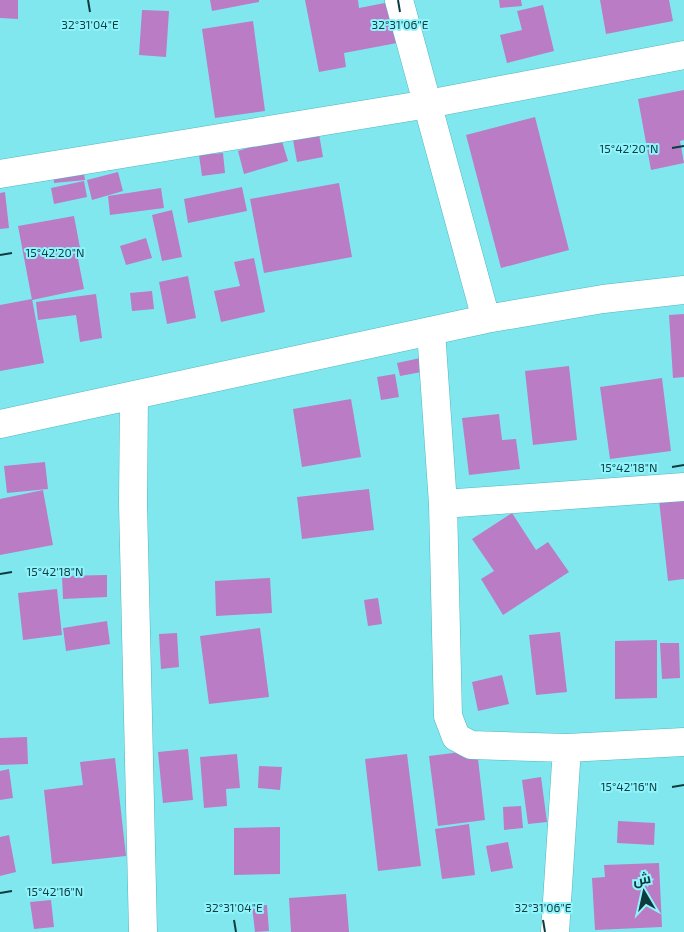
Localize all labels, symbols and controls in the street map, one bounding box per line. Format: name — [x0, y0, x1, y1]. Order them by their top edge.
text: 32°31'04"E — [61, 17, 119, 31]
text: 32°31'06"E — [372, 17, 429, 31]
text: 15°42'20"N — [600, 141, 658, 155]
text: 15°42'20"N — [26, 245, 84, 259]
text: 15°42'18"N — [601, 460, 657, 474]
text: 15°42'18"N — [27, 564, 83, 578]
text: 15°42'16"N — [601, 779, 657, 793]
north arrow — [619, 867, 669, 917]
text: ش — [632, 869, 652, 889]
text: 15°42'16"N — [27, 884, 83, 898]
text: 32°31'04"E — [205, 900, 263, 914]
text: 32°31'06"E — [515, 900, 572, 914]

